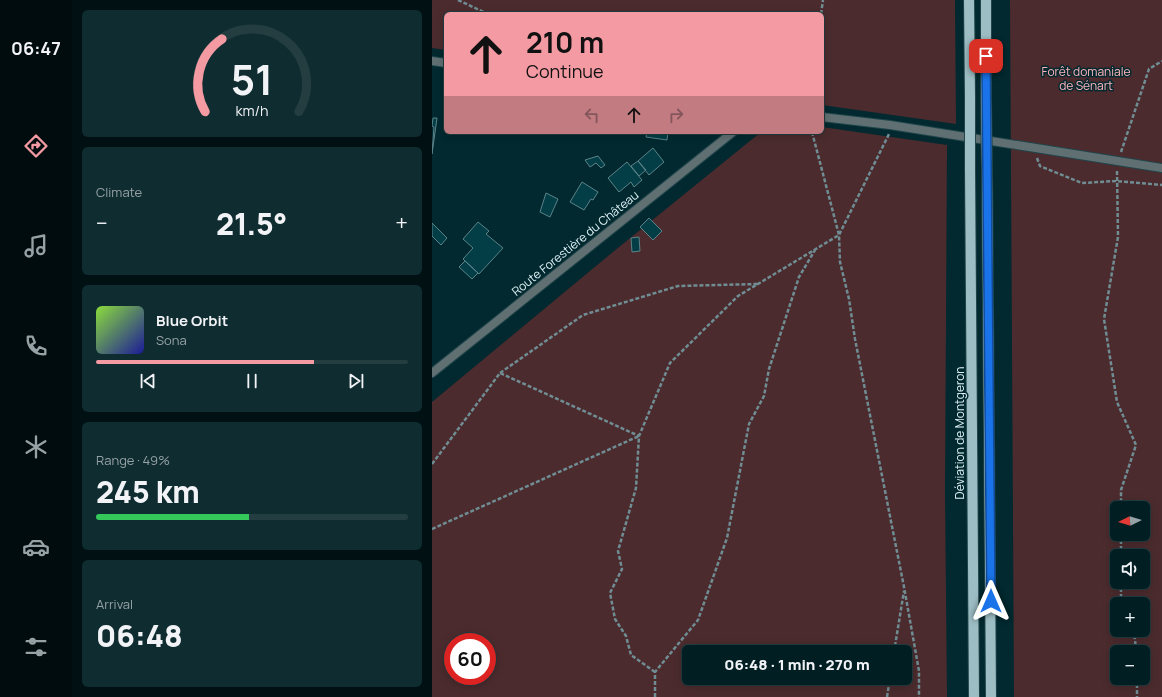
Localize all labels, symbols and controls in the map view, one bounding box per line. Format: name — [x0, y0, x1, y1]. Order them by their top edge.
text: 210 m — [526, 23, 604, 61]
icon: ahead — [460, 28, 512, 80]
text: 06:47 — [11, 36, 61, 60]
pin — [969, 39, 1003, 73]
icon: arrive — [975, 45, 997, 67]
text: 51 — [231, 51, 273, 107]
text: Continue — [526, 59, 604, 83]
park label: Forêt domaniale de Sénart — [1042, 63, 1130, 94]
text: km/h — [235, 100, 269, 119]
icon: left — [581, 104, 603, 126]
icon: ahead — [623, 104, 645, 126]
icon: right — [665, 104, 687, 126]
icon: directions — [22, 132, 50, 160]
text: Climate — [96, 183, 142, 201]
street label: Route Forestière du Château — [508, 186, 642, 300]
text: 21.5° — [216, 203, 287, 244]
text: − — [96, 208, 108, 238]
text: + — [395, 208, 408, 238]
icon: music — [22, 232, 50, 260]
text: Blue Orbit — [156, 310, 228, 331]
text: Sona — [156, 331, 187, 349]
icon: phone — [22, 332, 50, 360]
street label: Déviation de Montgeron — [951, 367, 968, 499]
icon: previous — [137, 370, 159, 392]
icon: pause — [241, 370, 263, 392]
icon: next — [345, 370, 367, 392]
icon: climate — [22, 433, 50, 461]
text: Range · 49% — [96, 451, 170, 469]
text: 245 km — [96, 471, 200, 512]
north arrow — [1110, 501, 1150, 541]
map controls — [1110, 501, 1150, 685]
icon: car — [22, 533, 50, 561]
button: sound — [1110, 549, 1150, 589]
position arrow — [970, 580, 1012, 622]
text: Arrival — [96, 595, 133, 613]
button: + — [1110, 597, 1150, 637]
text: 06:48 — [96, 615, 183, 656]
icon: filters — [22, 633, 50, 661]
speed limit sign: 60 — [444, 633, 496, 685]
button: − — [1110, 645, 1150, 685]
text: 06:48 · 1 min · 270 m — [724, 654, 870, 675]

